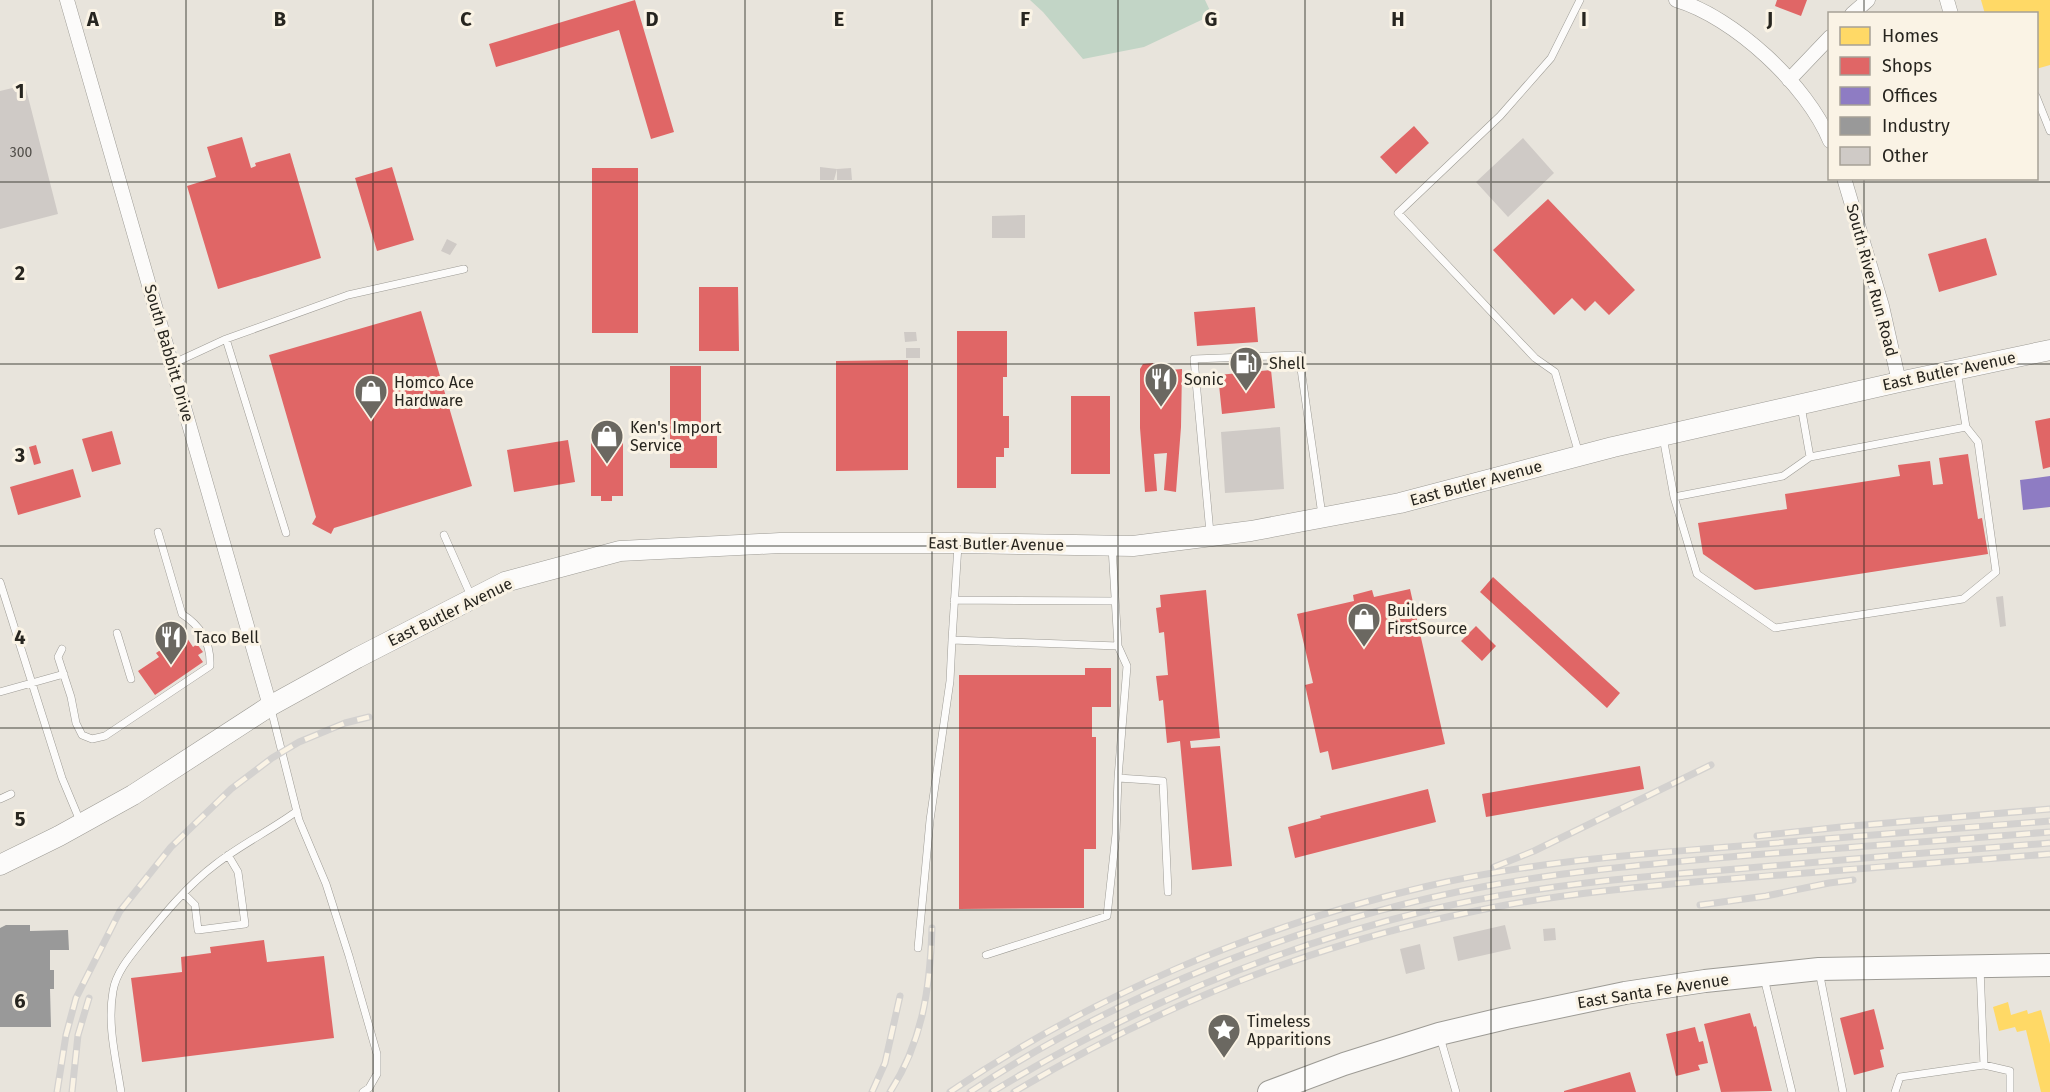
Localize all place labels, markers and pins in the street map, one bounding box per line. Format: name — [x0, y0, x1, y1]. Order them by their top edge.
fuel station icon: Shell — [1228, 345, 1264, 392]
place label: Shell — [1269, 354, 1306, 373]
restaurant icon: Sonic — [1143, 361, 1179, 408]
place label: Sonic — [1184, 370, 1224, 389]
shop icon: Homco Ace Hardware — [353, 373, 389, 420]
place label: Homco Ace Hardware — [394, 373, 474, 410]
shop icon: Ken's Import Service — [589, 418, 625, 465]
place label: Ken's Import Service — [630, 418, 722, 455]
shop icon: Builders FirstSource — [1346, 601, 1382, 648]
place label: Builders FirstSource — [1387, 601, 1467, 638]
restaurant icon: Taco Bell — [153, 619, 189, 666]
place label: Taco Bell — [194, 628, 259, 647]
place icon: Timeless Apparitions — [1206, 1012, 1242, 1059]
place label: Timeless Apparitions — [1247, 1012, 1331, 1049]

